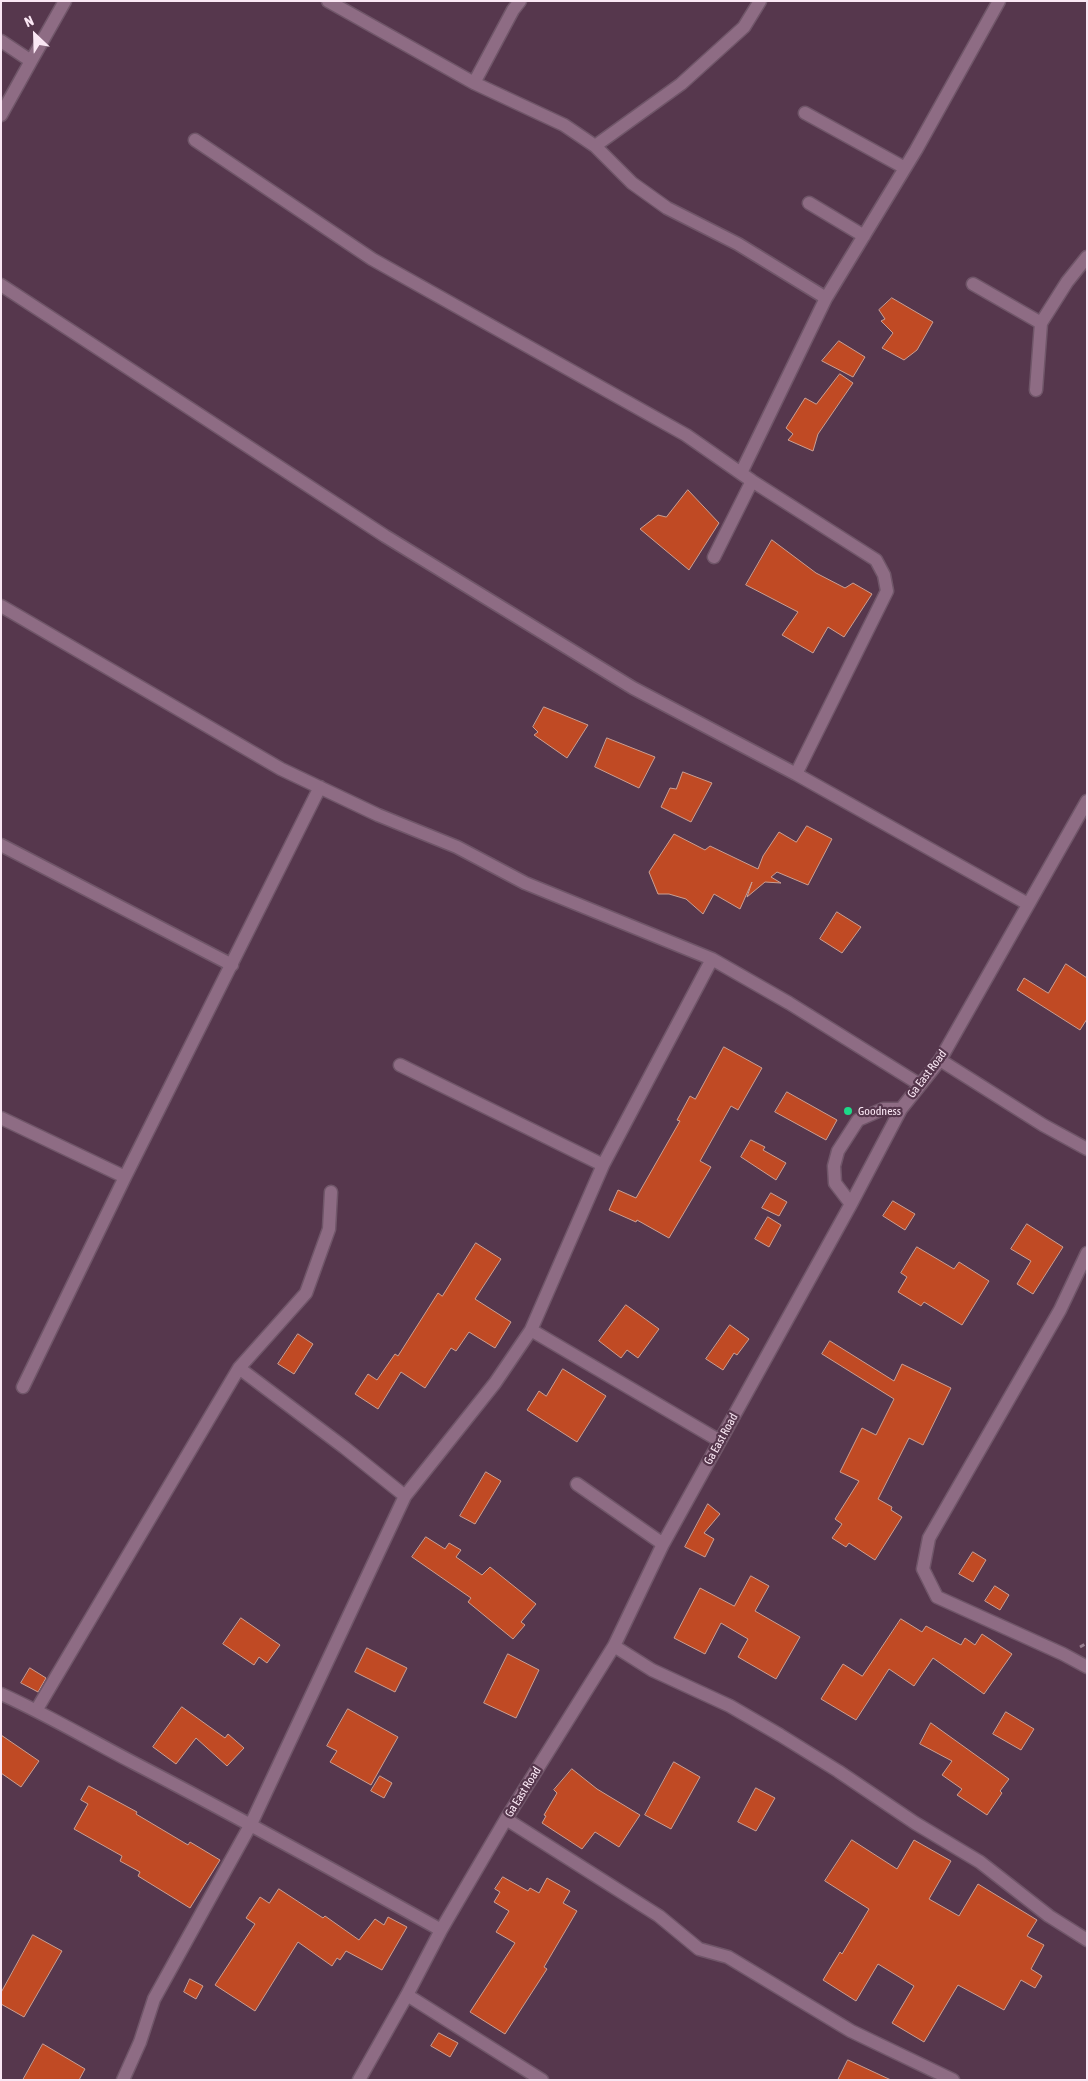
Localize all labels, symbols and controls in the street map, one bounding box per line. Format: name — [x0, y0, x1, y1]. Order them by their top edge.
north arrow — [10, 10, 60, 60]
text: N — [22, 12, 36, 30]
street label: Ga East Road — [904, 1047, 950, 1101]
place label: Goodness — [858, 1104, 901, 1118]
marker: Goodness — [842, 1105, 854, 1117]
street label: Ga East Road — [701, 1411, 741, 1467]
street label: Ga East Road — [502, 1764, 544, 1820]

